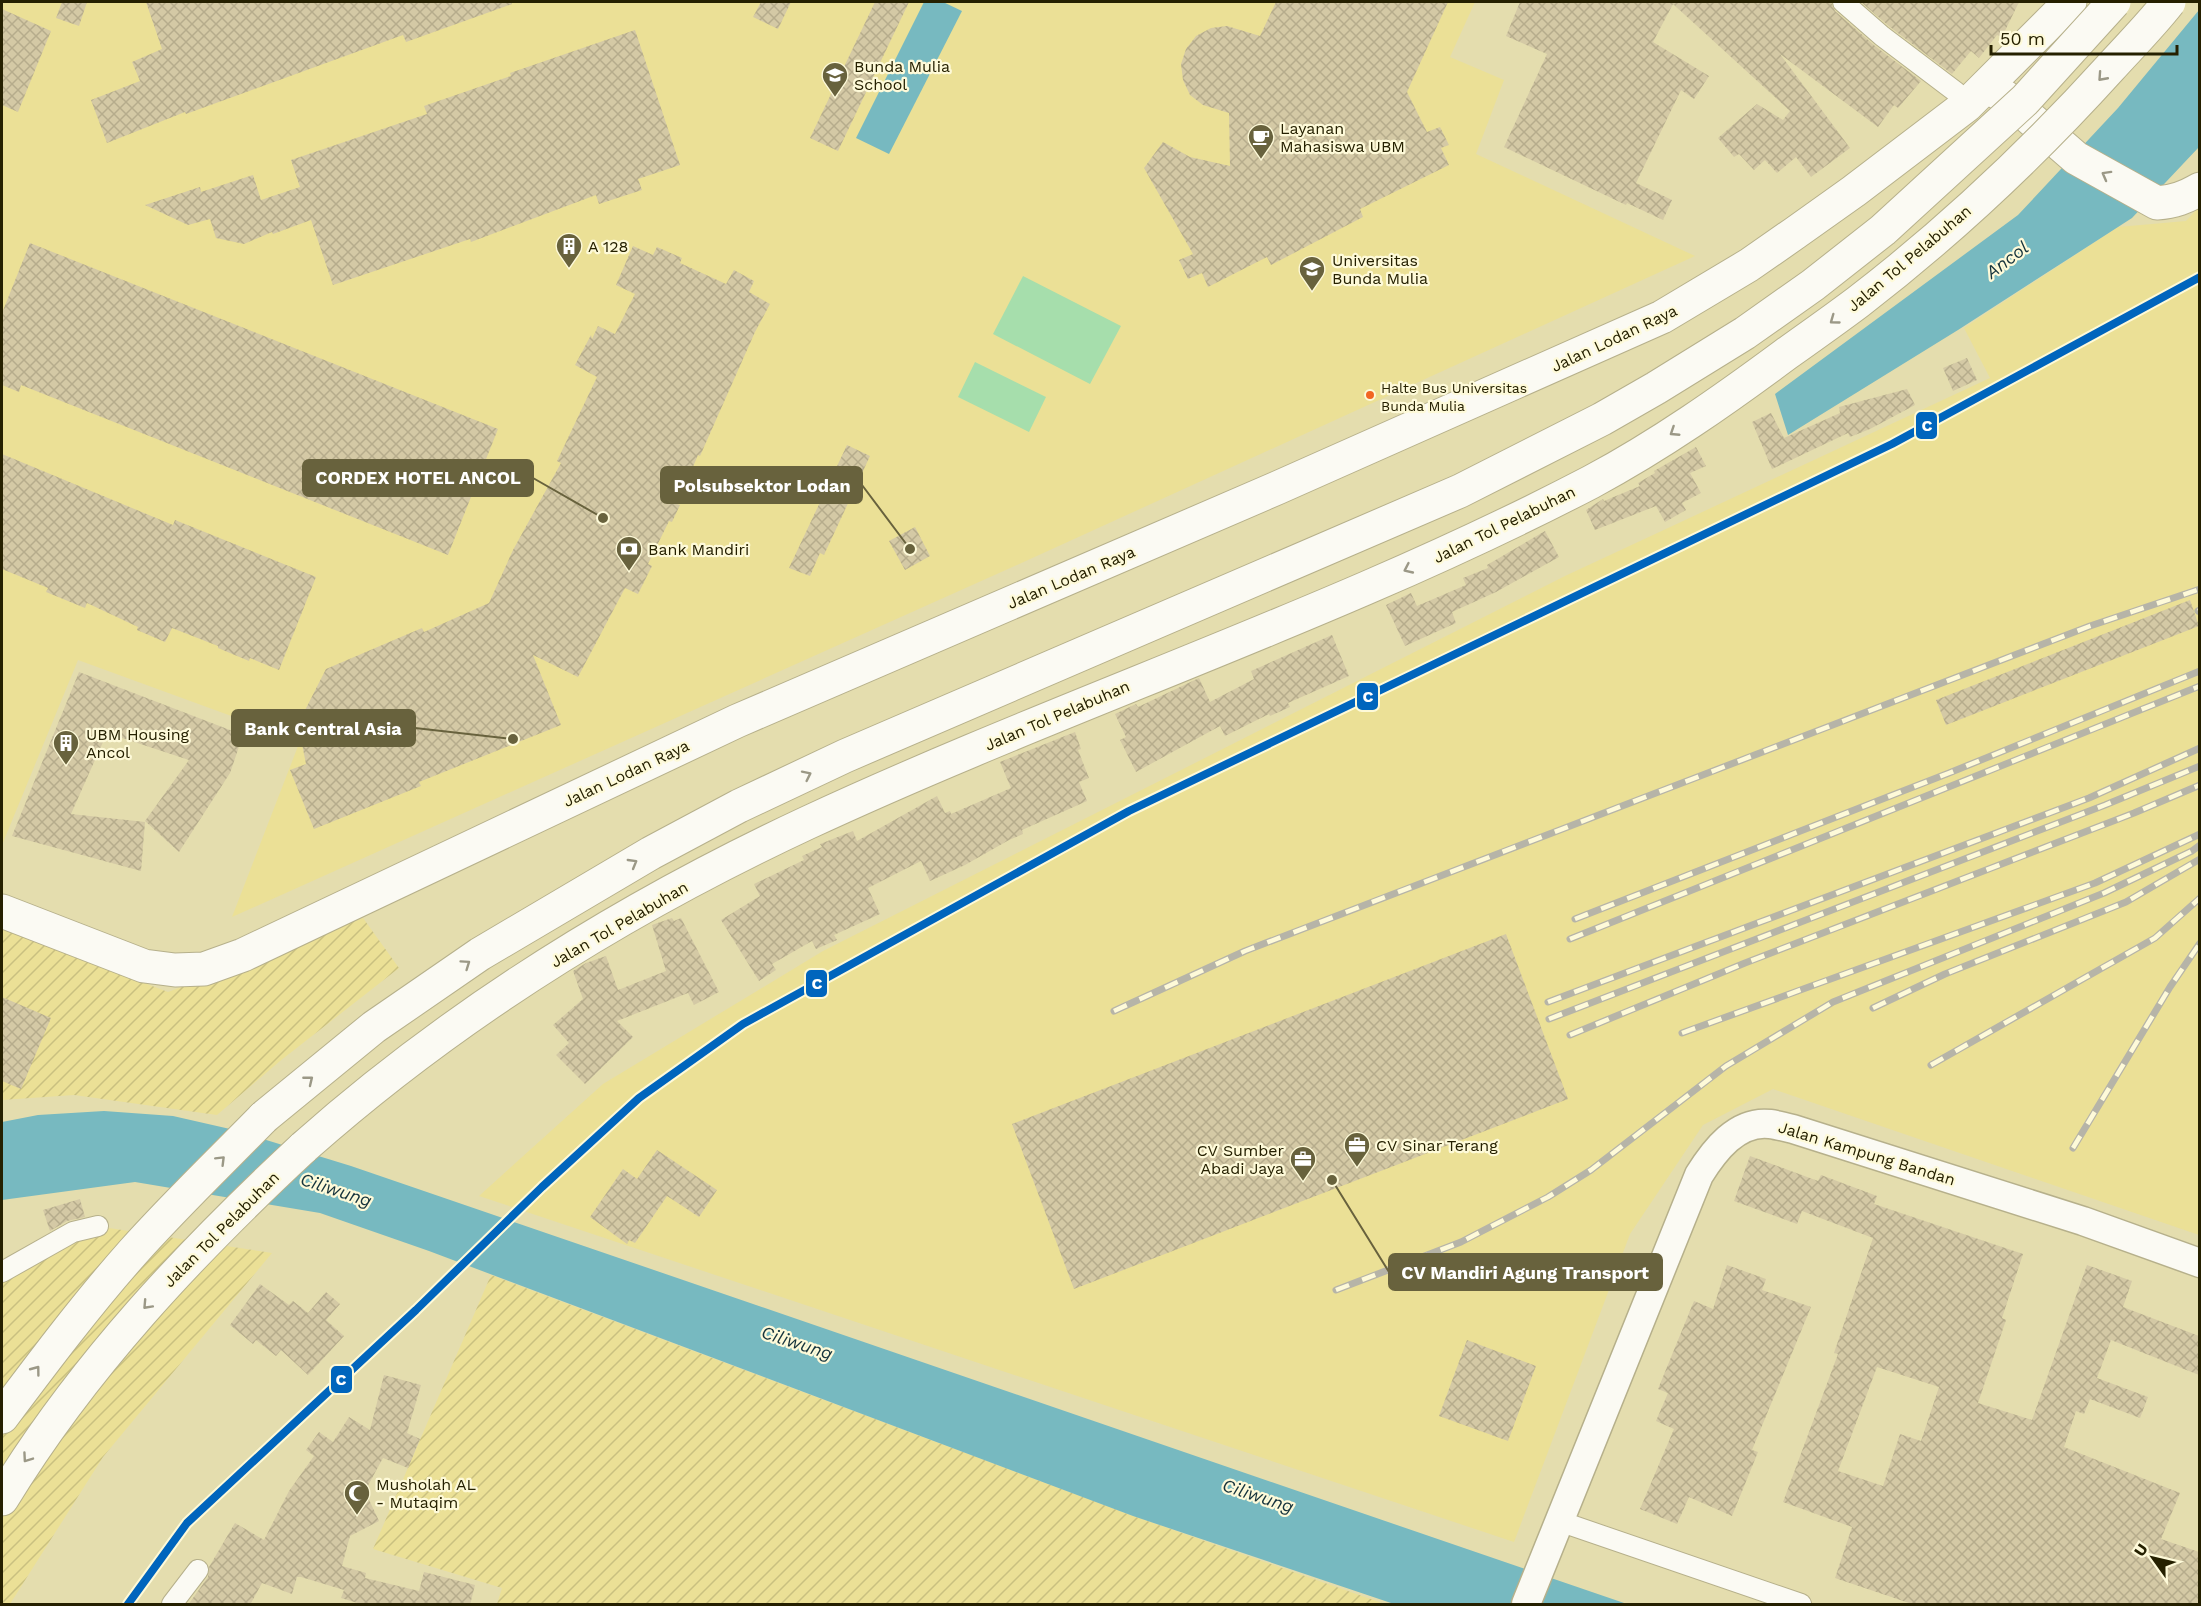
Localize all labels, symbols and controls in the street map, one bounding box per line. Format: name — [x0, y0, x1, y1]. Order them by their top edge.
scale bar — [1991, 18, 2177, 56]
text: 50 m — [2000, 28, 2045, 49]
place label: Bunda Mulia School — [854, 57, 950, 94]
school or university icon: Bunda Mulia School — [820, 60, 850, 98]
one-way arrow — [2099, 69, 2110, 80]
place label: Layanan Mahasiswa UBM — [1280, 119, 1405, 156]
cafe icon: Layanan Mahasiswa UBM — [1246, 122, 1276, 160]
one-way arrow — [2102, 171, 2112, 182]
street label: Jalan Tol Pelabuhan — [1844, 201, 1975, 316]
building icon: A 128 — [554, 231, 584, 269]
place label: A 128 — [588, 237, 628, 256]
water label: Ancol — [1980, 237, 2032, 283]
place label: Universitas Bunda Mulia — [1332, 251, 1428, 288]
school or university icon: Universitas Bunda Mulia — [1297, 254, 1327, 292]
street label: Jalan Lodan Raya — [1548, 301, 1680, 376]
one-way arrow — [1829, 312, 1840, 323]
place label: Halte Bus Universitas Bunda Mulia — [1381, 380, 1527, 414]
marker: Halte Bus Universitas Bunda Mulia — [1364, 389, 1376, 401]
line badge: C — [1915, 411, 1938, 440]
text: C — [1922, 416, 1933, 435]
one-way arrow — [1670, 424, 1680, 436]
callout: CORDEX HOTEL ANCOL — [303, 460, 533, 496]
text: CORDEX HOTEL ANCOL — [315, 467, 521, 488]
callout: Polsubsektor Lodan — [661, 467, 862, 503]
text: Polsubsektor Lodan — [673, 475, 851, 496]
street label: Jalan Tol Pelabuhan — [1430, 482, 1578, 567]
bank icon: Bank Mandiri — [614, 534, 644, 572]
place label: Bank Mandiri — [648, 540, 749, 559]
street label: Jalan Lodan Raya — [1004, 542, 1138, 613]
one-way arrow — [1403, 562, 1414, 574]
street label: Jalan Tol Pelabuhan — [982, 676, 1133, 755]
line badge: C — [1356, 682, 1379, 711]
text: C — [1363, 687, 1374, 706]
callout: Bank Central Asia — [232, 710, 415, 746]
text: Bank Central Asia — [244, 718, 402, 739]
place label: UBM Housing Ancol — [86, 725, 190, 762]
building icon: UBM Housing Ancol — [51, 728, 81, 766]
street label: Jalan Lodan Raya — [560, 736, 692, 811]
one-way arrow — [800, 770, 811, 782]
one-way arrow — [627, 859, 637, 871]
street label: Jalan Tol Pelabuhan — [547, 877, 691, 972]
one-way arrow — [459, 960, 470, 971]
line badge: C — [805, 969, 828, 998]
text: C — [812, 974, 823, 993]
one-way arrow — [303, 1076, 314, 1087]
street label: Jalan Kampung Bandan — [1776, 1118, 1958, 1189]
office icon: CV Sinar Terang — [1342, 1130, 1372, 1168]
place label: CV Sinar Terang — [1376, 1136, 1498, 1155]
place label: CV Sumber Abadi Jaya — [1197, 1141, 1284, 1178]
office icon: CV Sumber Abadi Jaya — [1288, 1144, 1318, 1182]
one-way arrow — [214, 1157, 225, 1167]
street label: Jalan Tol Pelabuhan — [160, 1168, 283, 1291]
water label: Ciliwung — [298, 1168, 375, 1211]
callout: CV Mandiri Agung Transport — [1389, 1254, 1662, 1290]
text: CV Mandiri Agung Transport — [1401, 1262, 1649, 1283]
one-way arrow — [144, 1297, 155, 1308]
water label: Ciliwung — [759, 1321, 836, 1364]
line badge: C — [330, 1365, 353, 1394]
one-way arrow — [29, 1366, 40, 1377]
text: C — [336, 1370, 347, 1389]
one-way arrow — [23, 1451, 34, 1462]
water label: Ciliwung — [1220, 1474, 1297, 1517]
place label: Musholah AL - Mutaqim — [376, 1475, 477, 1512]
mosque icon: Musholah AL - Mutaqim — [342, 1478, 372, 1516]
north arrow — [2123, 1528, 2183, 1588]
text: U — [2130, 1540, 2152, 1560]

